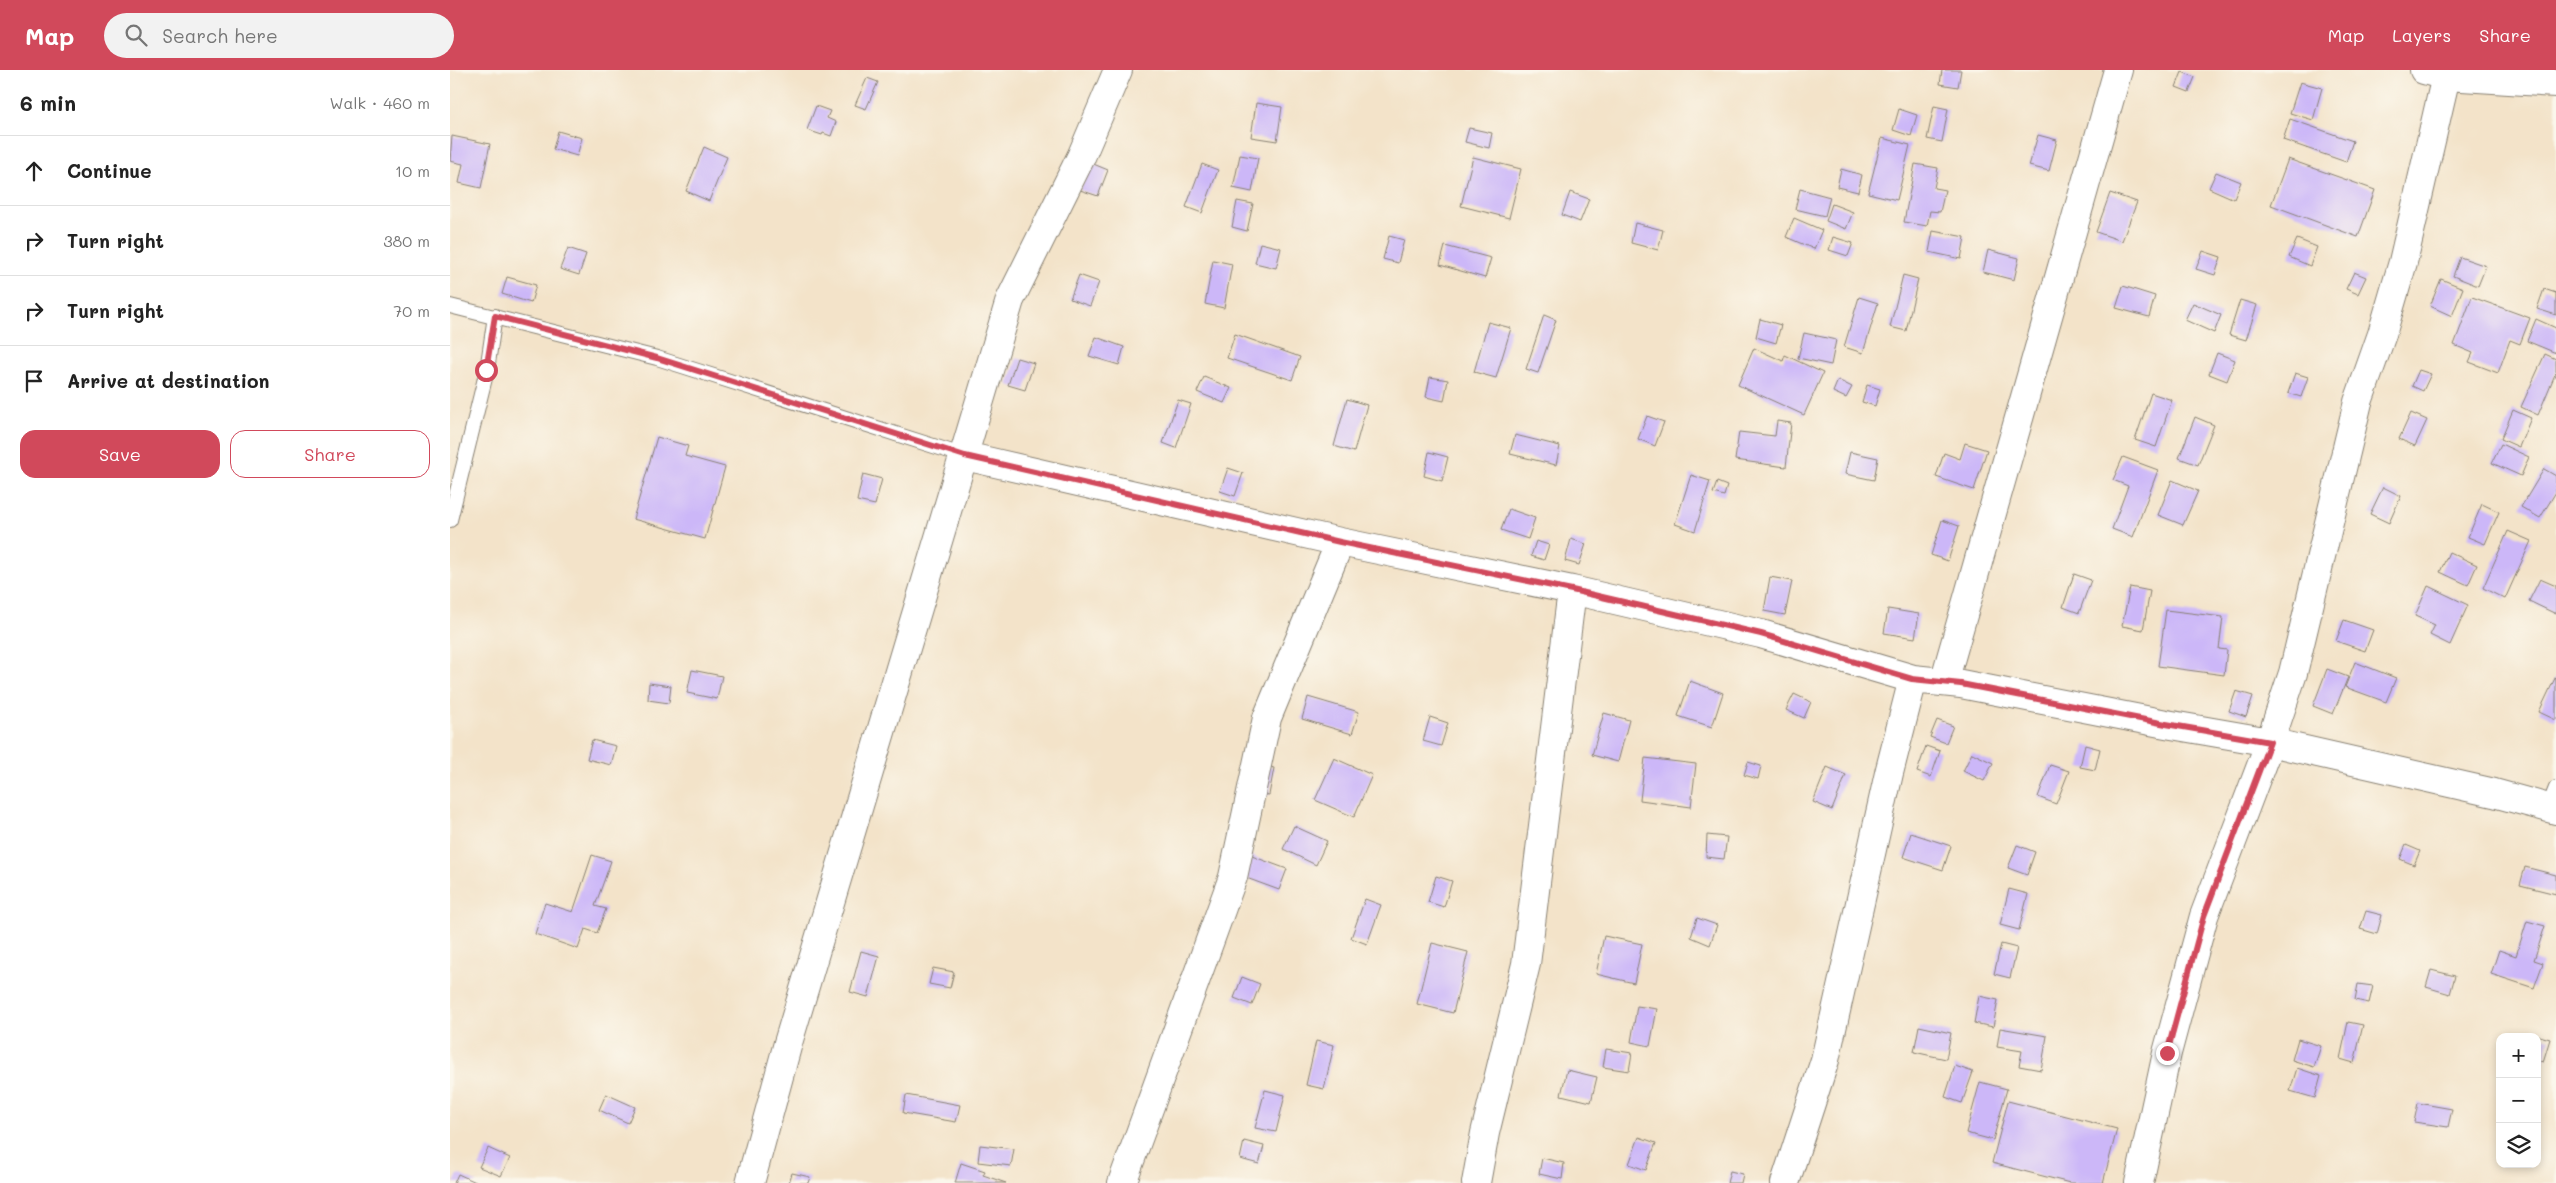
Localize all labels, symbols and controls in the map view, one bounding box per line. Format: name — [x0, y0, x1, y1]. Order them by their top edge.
search box — [104, 13, 454, 58]
text: Map — [25, 20, 74, 51]
icon: search — [122, 21, 150, 49]
text: Search here — [162, 23, 278, 48]
text: Map — [2328, 23, 2364, 47]
text: Layers — [2392, 23, 2451, 47]
text: Share — [2479, 23, 2531, 47]
text: 6 min — [20, 89, 76, 116]
text: Walk · 460 m — [329, 92, 430, 113]
icon: ahead — [20, 157, 48, 185]
text: Continue — [67, 158, 152, 183]
text: 10 m — [395, 160, 430, 181]
icon: right — [20, 227, 48, 255]
text: Turn right — [67, 228, 164, 253]
text: 380 m — [383, 230, 430, 251]
icon: right — [20, 297, 48, 325]
text: Turn right — [67, 298, 164, 323]
text: 70 m — [393, 300, 430, 321]
route start — [475, 359, 498, 382]
icon: arrive — [20, 367, 48, 395]
text: Arrive at destination — [67, 368, 270, 393]
button: Save — [20, 430, 220, 478]
button: Share — [230, 430, 430, 478]
map controls — [2496, 1033, 2541, 1168]
button: + — [2496, 1033, 2541, 1078]
route end — [2156, 1042, 2179, 1065]
button: − — [2496, 1078, 2541, 1123]
button: layers — [2496, 1123, 2541, 1168]

